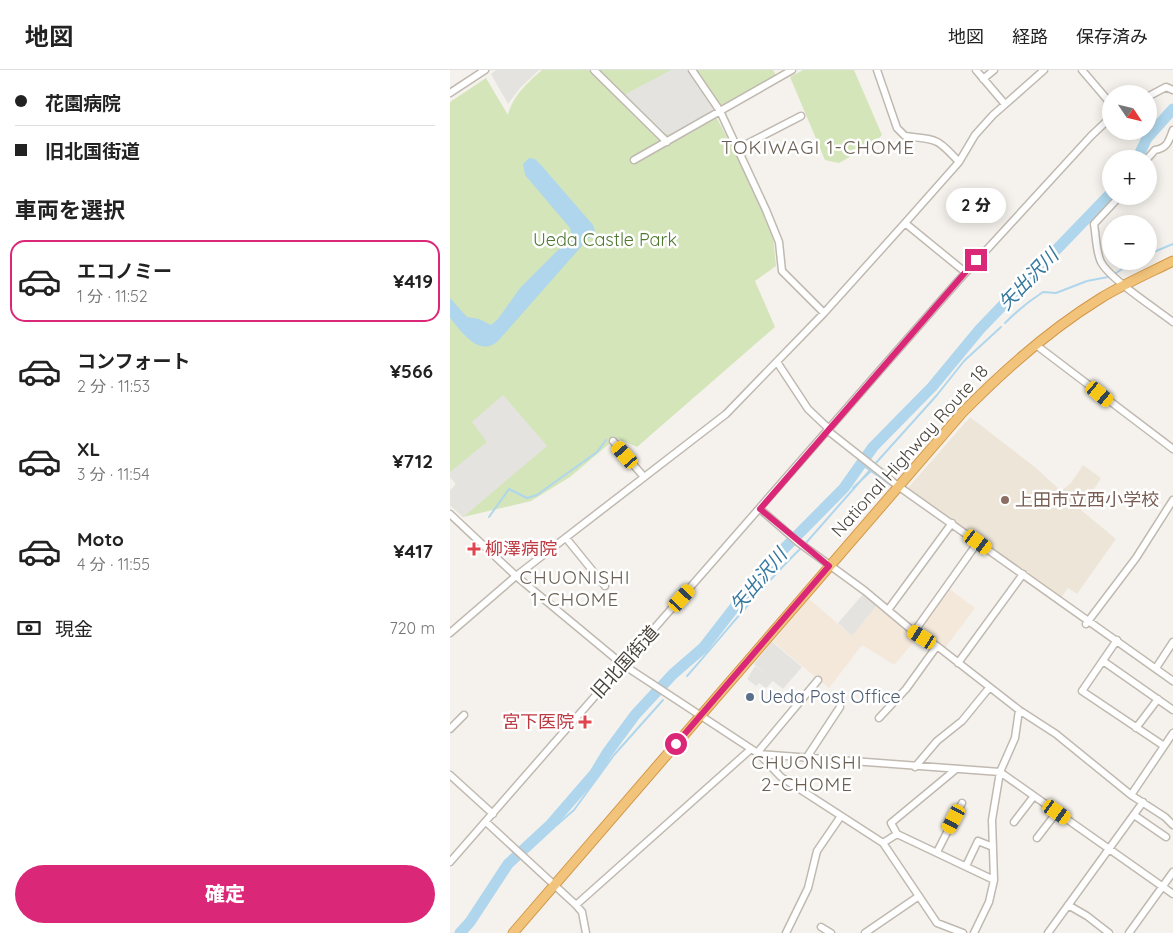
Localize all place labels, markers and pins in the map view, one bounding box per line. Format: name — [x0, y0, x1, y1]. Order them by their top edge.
place label: 上田市立西小学校 — [1015, 488, 1159, 511]
marker: 上田市立西小学校 — [999, 494, 1011, 506]
place label: 柳澤病院 — [485, 537, 557, 560]
marker: 柳澤病院 — [467, 542, 481, 556]
place label: Ueda Post Office — [760, 685, 901, 708]
marker: Ueda Post Office — [744, 691, 756, 703]
place label: 宮下医院 — [502, 710, 574, 733]
marker: 宮下医院 — [578, 715, 592, 729]

